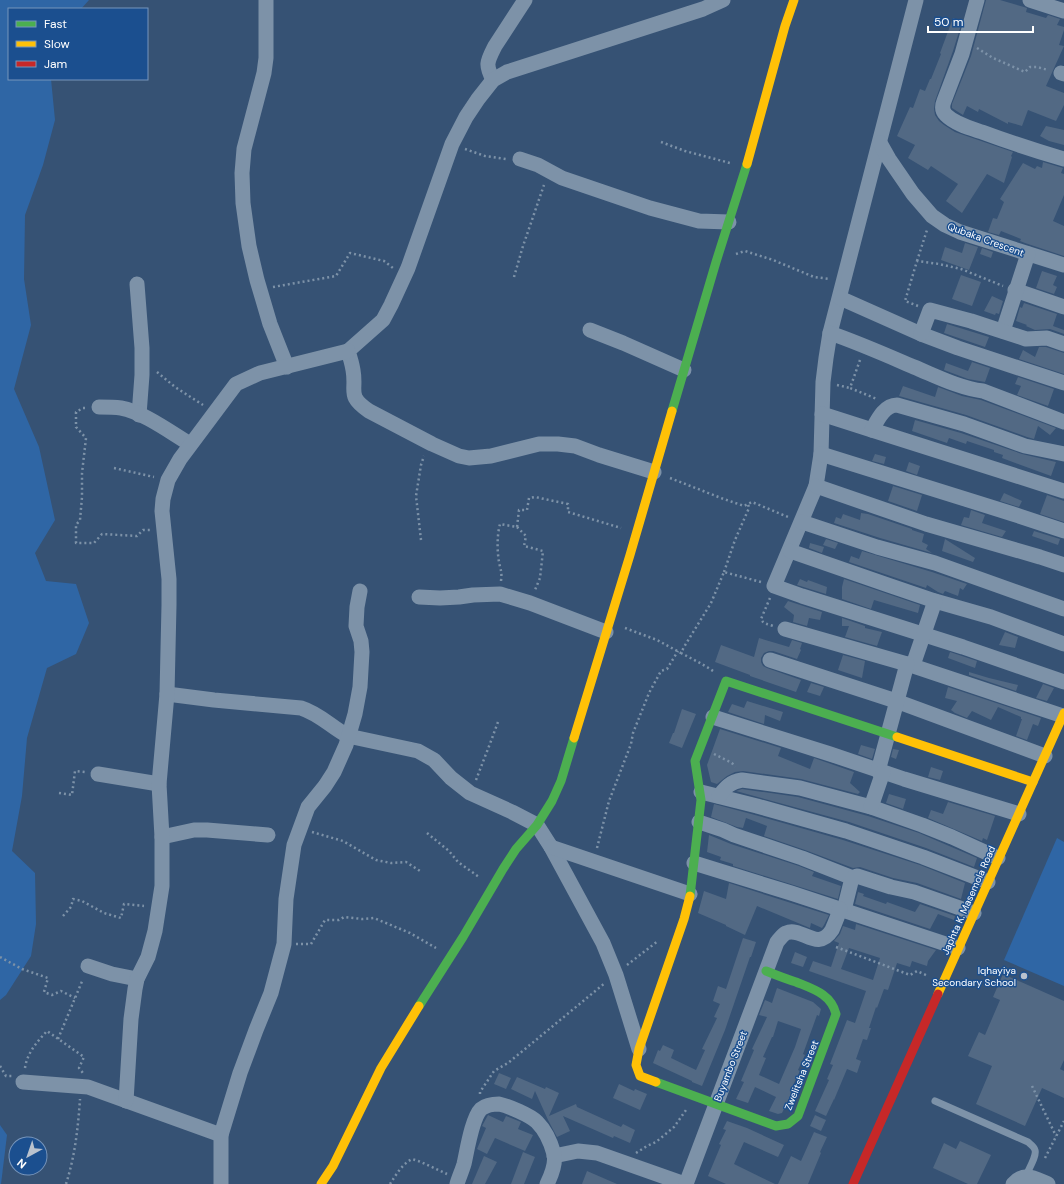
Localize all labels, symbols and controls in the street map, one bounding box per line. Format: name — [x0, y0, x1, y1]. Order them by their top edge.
legend — [8, 8, 148, 80]
scale bar — [928, 8, 1033, 34]
text: 50 m — [934, 14, 963, 30]
text: Fast — [44, 16, 67, 32]
text: Slow — [44, 36, 70, 52]
text: Jam — [44, 56, 67, 72]
street label: Qubaka Crescent — [946, 220, 1026, 259]
street label: Japhta K. Masemola Road — [939, 844, 998, 957]
place label: Iqhayiya Secondary School — [932, 964, 1016, 989]
marker: Iqhayiya Secondary School — [1019, 971, 1029, 981]
street label: Buyambo Street — [711, 1029, 750, 1103]
street label: Zwelitsha Street — [782, 1038, 821, 1112]
north arrow — [8, 1136, 48, 1176]
text: N — [14, 1156, 29, 1172]

